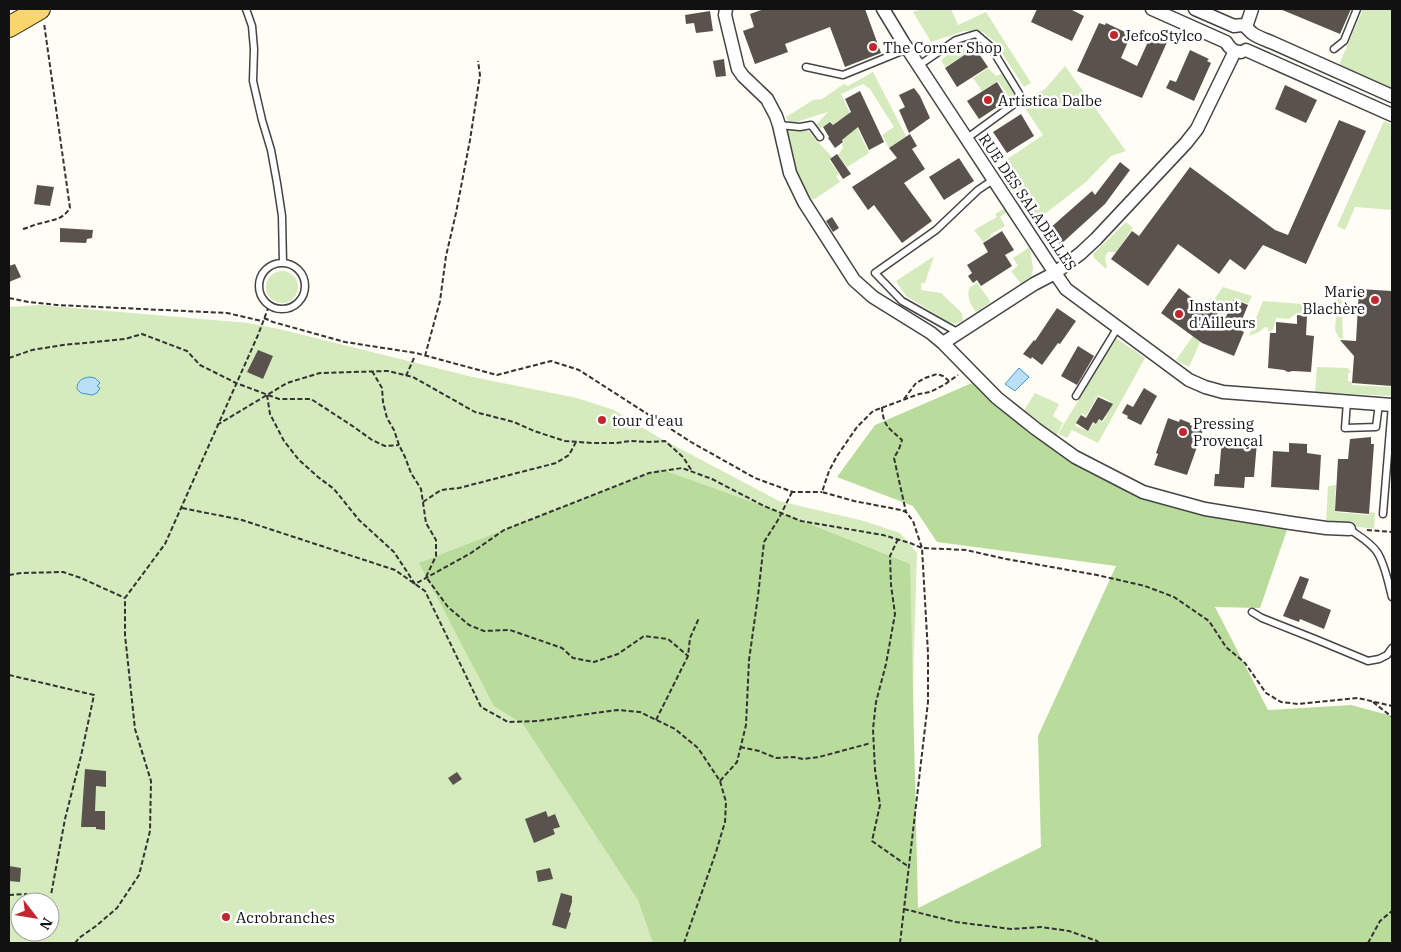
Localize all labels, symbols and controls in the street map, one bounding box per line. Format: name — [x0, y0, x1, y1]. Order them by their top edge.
place label: JefcoStylco — [1124, 26, 1203, 45]
marker: JefcoStylco — [1108, 29, 1120, 41]
place label: The Corner Shop — [883, 38, 1002, 57]
marker: The Corner Shop — [867, 41, 879, 53]
place label: Artistica Dalbe — [998, 91, 1102, 110]
marker: Artistica Dalbe — [982, 94, 994, 106]
street label: RUE DES SALADELLES — [975, 130, 1081, 274]
place label: Marie Blachère — [1302, 282, 1365, 318]
marker: Marie Blachère — [1369, 294, 1381, 306]
place label: Instant d'Ailleurs — [1189, 296, 1256, 332]
marker: Instant d'Ailleurs — [1173, 308, 1185, 320]
place label: tour d'eau — [612, 411, 683, 430]
marker: tour d'eau — [596, 414, 608, 426]
place label: Pressing Provençal — [1193, 414, 1263, 450]
marker: Pressing Provençal — [1177, 426, 1189, 438]
north arrow — [10, 892, 60, 942]
place label: Acrobranches — [236, 908, 335, 927]
marker: Acrobranches — [220, 911, 232, 923]
text: N — [36, 914, 57, 933]

